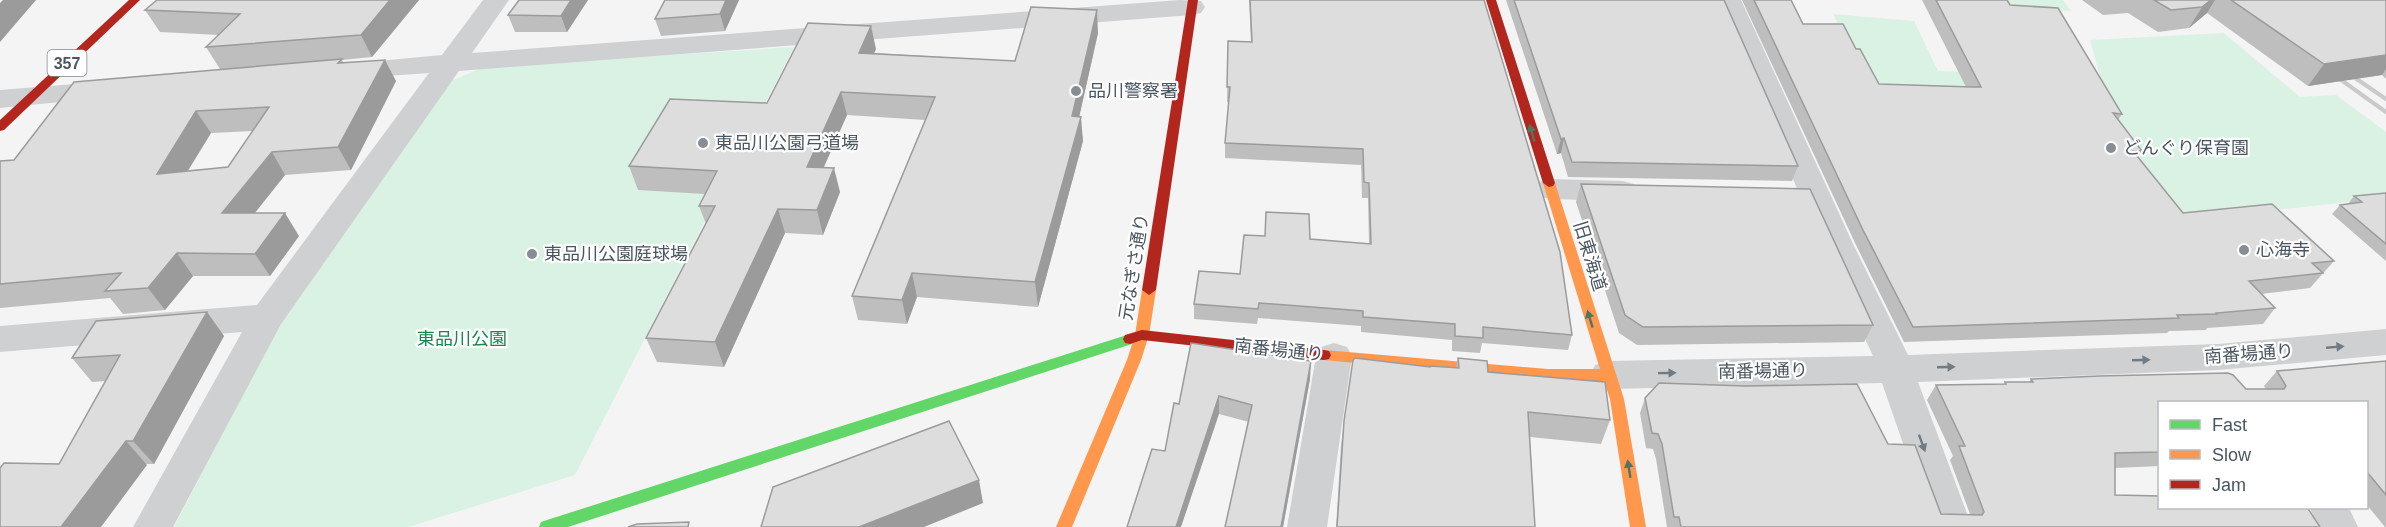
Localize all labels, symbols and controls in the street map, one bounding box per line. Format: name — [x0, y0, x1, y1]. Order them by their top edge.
road number: 357 — [48, 50, 86, 76]
place label: 品川警察署 — [1088, 81, 1178, 101]
marker: 品川警察署 — [1069, 84, 1083, 98]
one-way arrow — [1527, 124, 1536, 142]
place label: 東品川公園弓道場 — [715, 133, 859, 153]
marker: 東品川公園弓道場 — [696, 136, 710, 150]
place label: どんぐり保育園 — [2123, 138, 2249, 158]
marker: どんぐり保育園 — [2104, 141, 2118, 155]
street label: 元なぎさ通り — [1116, 212, 1152, 322]
street label: 旧東海道 — [1570, 219, 1610, 293]
place label: 心海寺 — [2256, 240, 2310, 260]
marker: 心海寺 — [2237, 243, 2251, 257]
place label: 東品川公園庭球場 — [544, 244, 688, 264]
marker: 東品川公園庭球場 — [525, 247, 539, 261]
one-way arrow — [1585, 310, 1595, 328]
park label: 東品川公園 — [417, 329, 507, 349]
street label: 南番場通り — [1233, 335, 1325, 365]
street label: 南番場通り — [2203, 341, 2295, 367]
one-way arrow — [2326, 342, 2345, 352]
one-way arrow — [2131, 356, 2150, 365]
street label: 南番場通り — [1718, 360, 1808, 382]
one-way arrow — [1936, 362, 1955, 372]
one-way arrow — [1657, 368, 1676, 378]
legend — [2158, 401, 2368, 509]
text: Fast — [2212, 415, 2247, 435]
one-way arrow — [1918, 435, 1928, 453]
text: Slow — [2212, 445, 2252, 465]
one-way arrow — [1624, 460, 1633, 479]
text: Jam — [2212, 475, 2246, 495]

